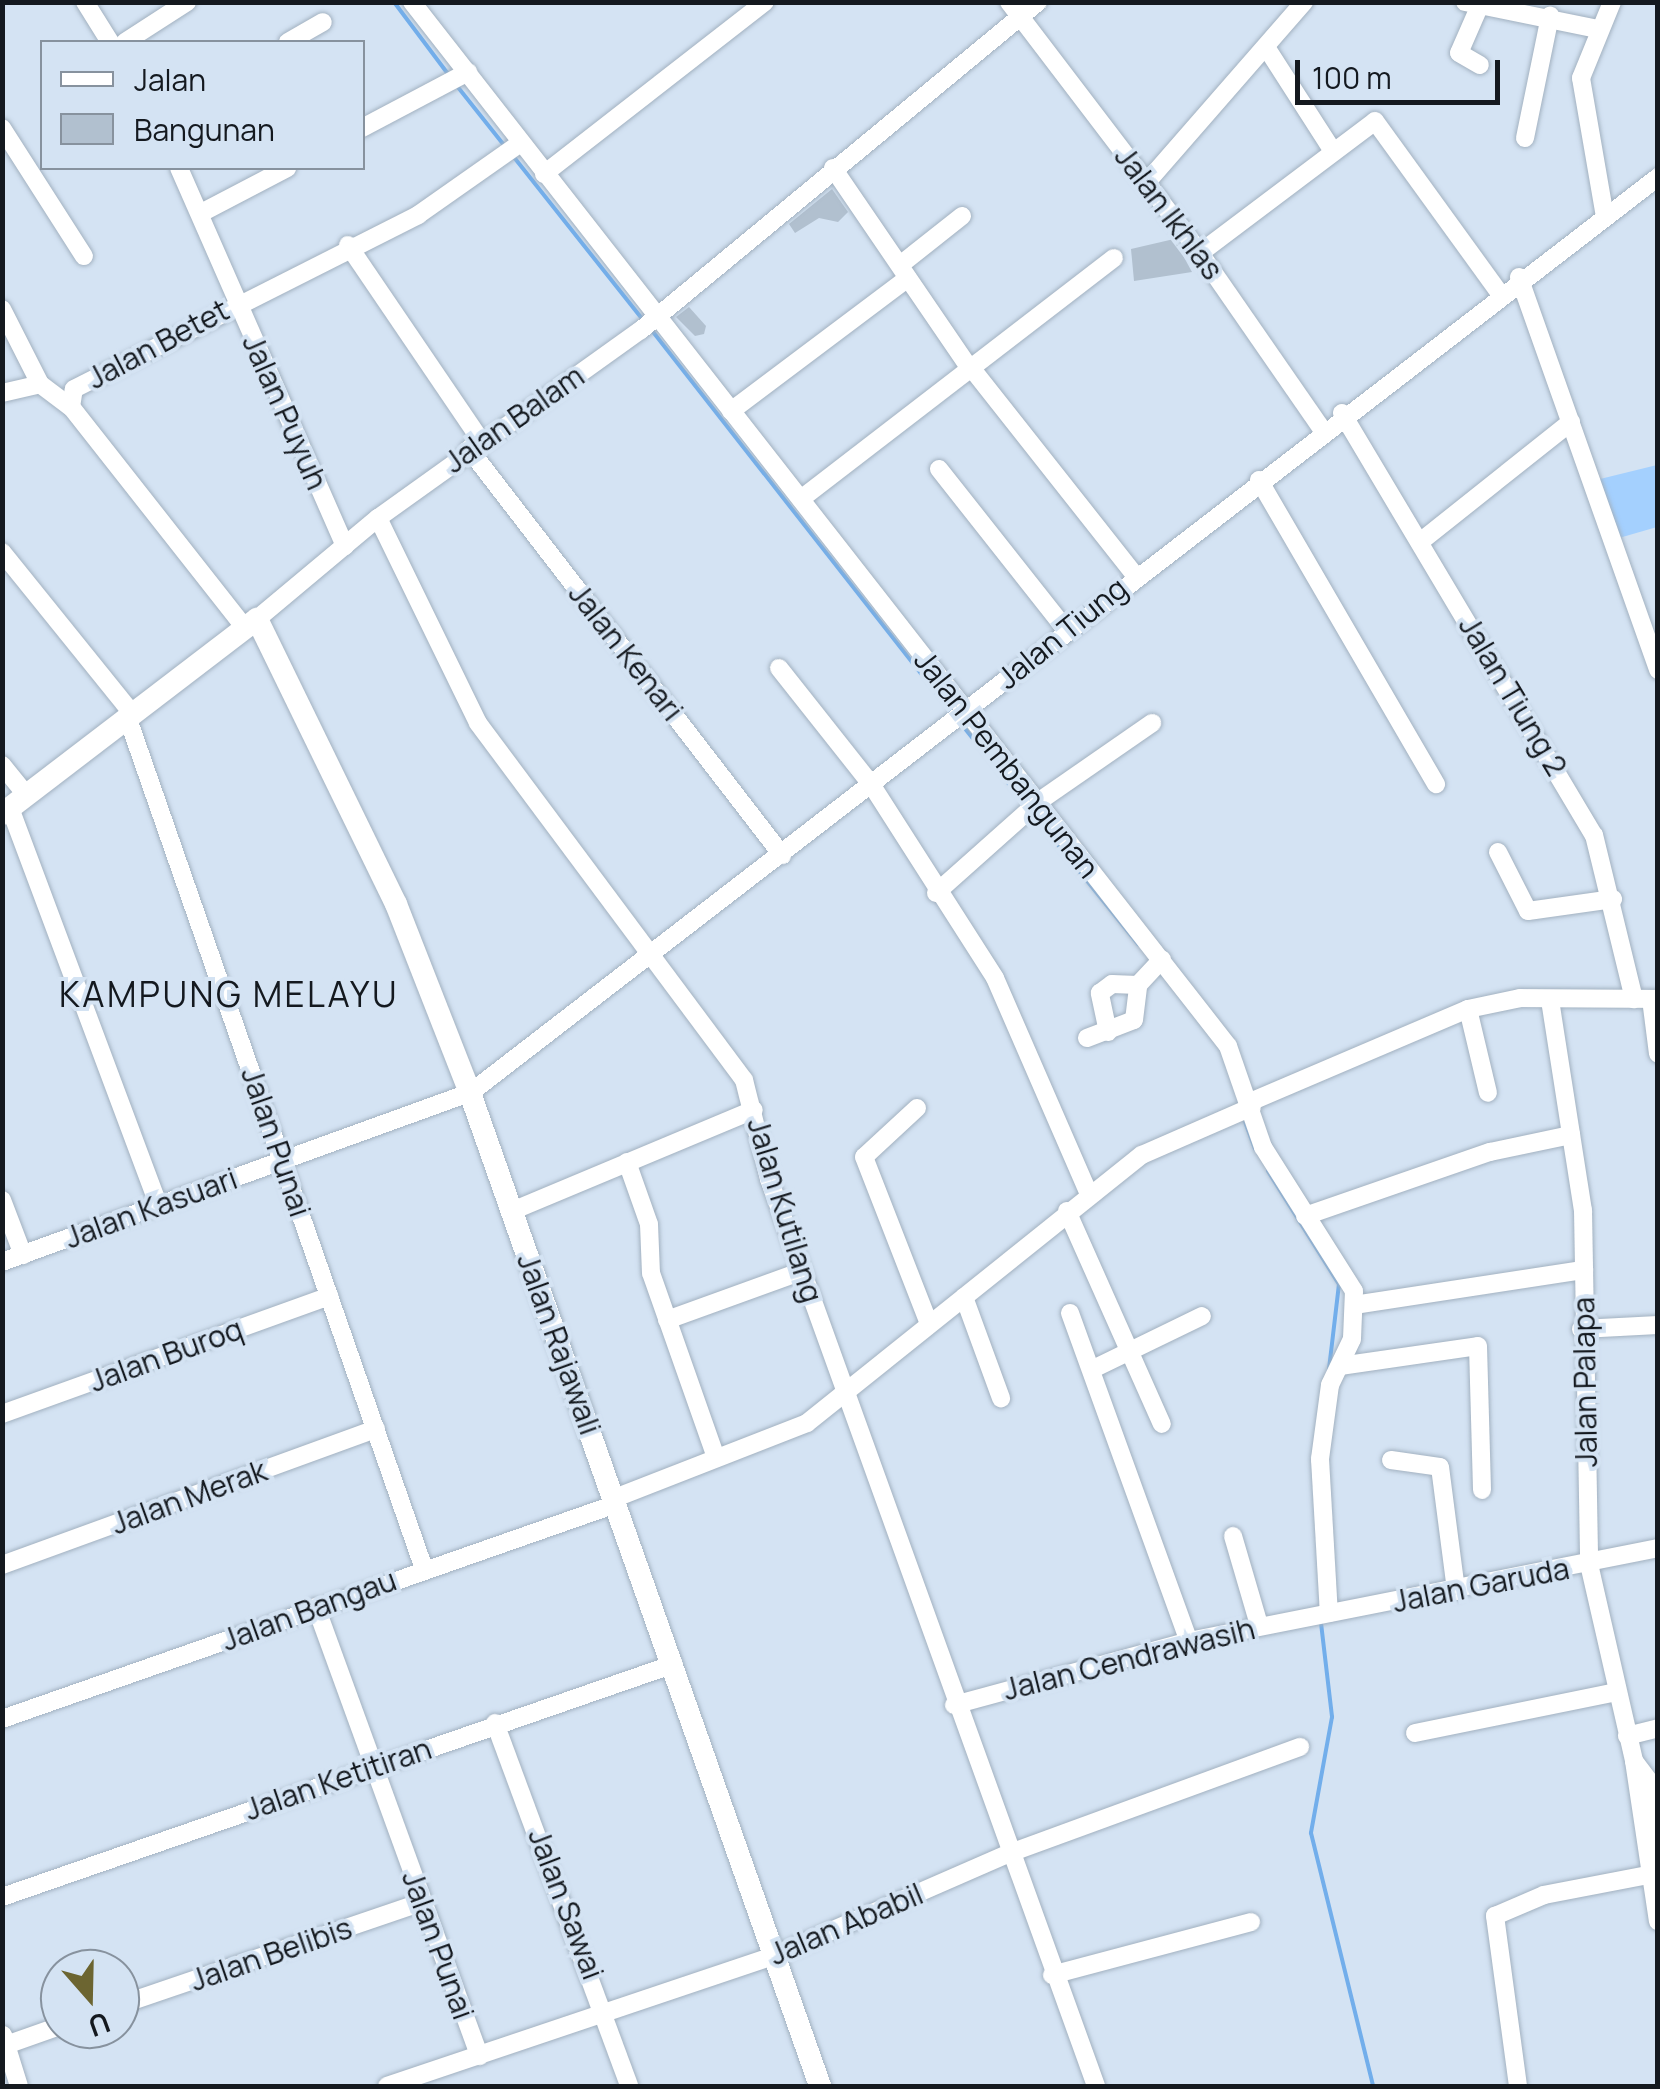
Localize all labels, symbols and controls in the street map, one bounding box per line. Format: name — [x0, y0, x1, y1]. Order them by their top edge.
legend — [40, 40, 365, 170]
scale bar — [1300, 40, 1505, 102]
text: 100 m — [1312, 57, 1392, 98]
text: Jalan — [134, 59, 206, 100]
text: Bangunan — [134, 109, 275, 150]
street label: Jalan Ikhlas — [1107, 139, 1231, 287]
street label: Jalan Betet — [81, 292, 235, 396]
street label: Jalan Puyuh — [235, 329, 335, 495]
street label: Jalan Balam — [437, 358, 591, 480]
street label: Jalan Tiung — [990, 570, 1134, 696]
street label: Jalan Kenari — [561, 576, 691, 728]
street label: Jalan Tiung 2 — [1451, 610, 1575, 782]
street label: Jalan Pembangunan — [907, 643, 1107, 885]
district label: KAMPUNG MELAYU — [59, 973, 399, 1015]
street label: Jalan Punai — [234, 1063, 318, 1221]
street label: Jalan Kutilang — [740, 1113, 830, 1307]
street label: Jalan Kasuari — [60, 1160, 242, 1256]
street label: Jalan Rajawali — [510, 1249, 608, 1439]
street label: Jalan Palapa — [1566, 1297, 1604, 1467]
street label: Jalan Buroq — [85, 1311, 247, 1399]
street label: Jalan Merak — [106, 1452, 272, 1542]
street label: Jalan Garuda — [1390, 1550, 1572, 1620]
street label: Jalan Bangau — [217, 1562, 401, 1658]
street label: Jalan Cendrawasih — [1000, 1610, 1258, 1708]
street label: Jalan Ketitiran — [240, 1730, 436, 1828]
street label: Jalan Sawai — [521, 1824, 611, 1984]
street label: Jalan Punai — [394, 1866, 482, 2024]
street label: Jalan Ababil — [764, 1876, 928, 1972]
street label: Jalan Belibis — [185, 1910, 357, 1998]
north arrow — [40, 1949, 140, 2049]
text: U — [84, 2004, 116, 2047]

